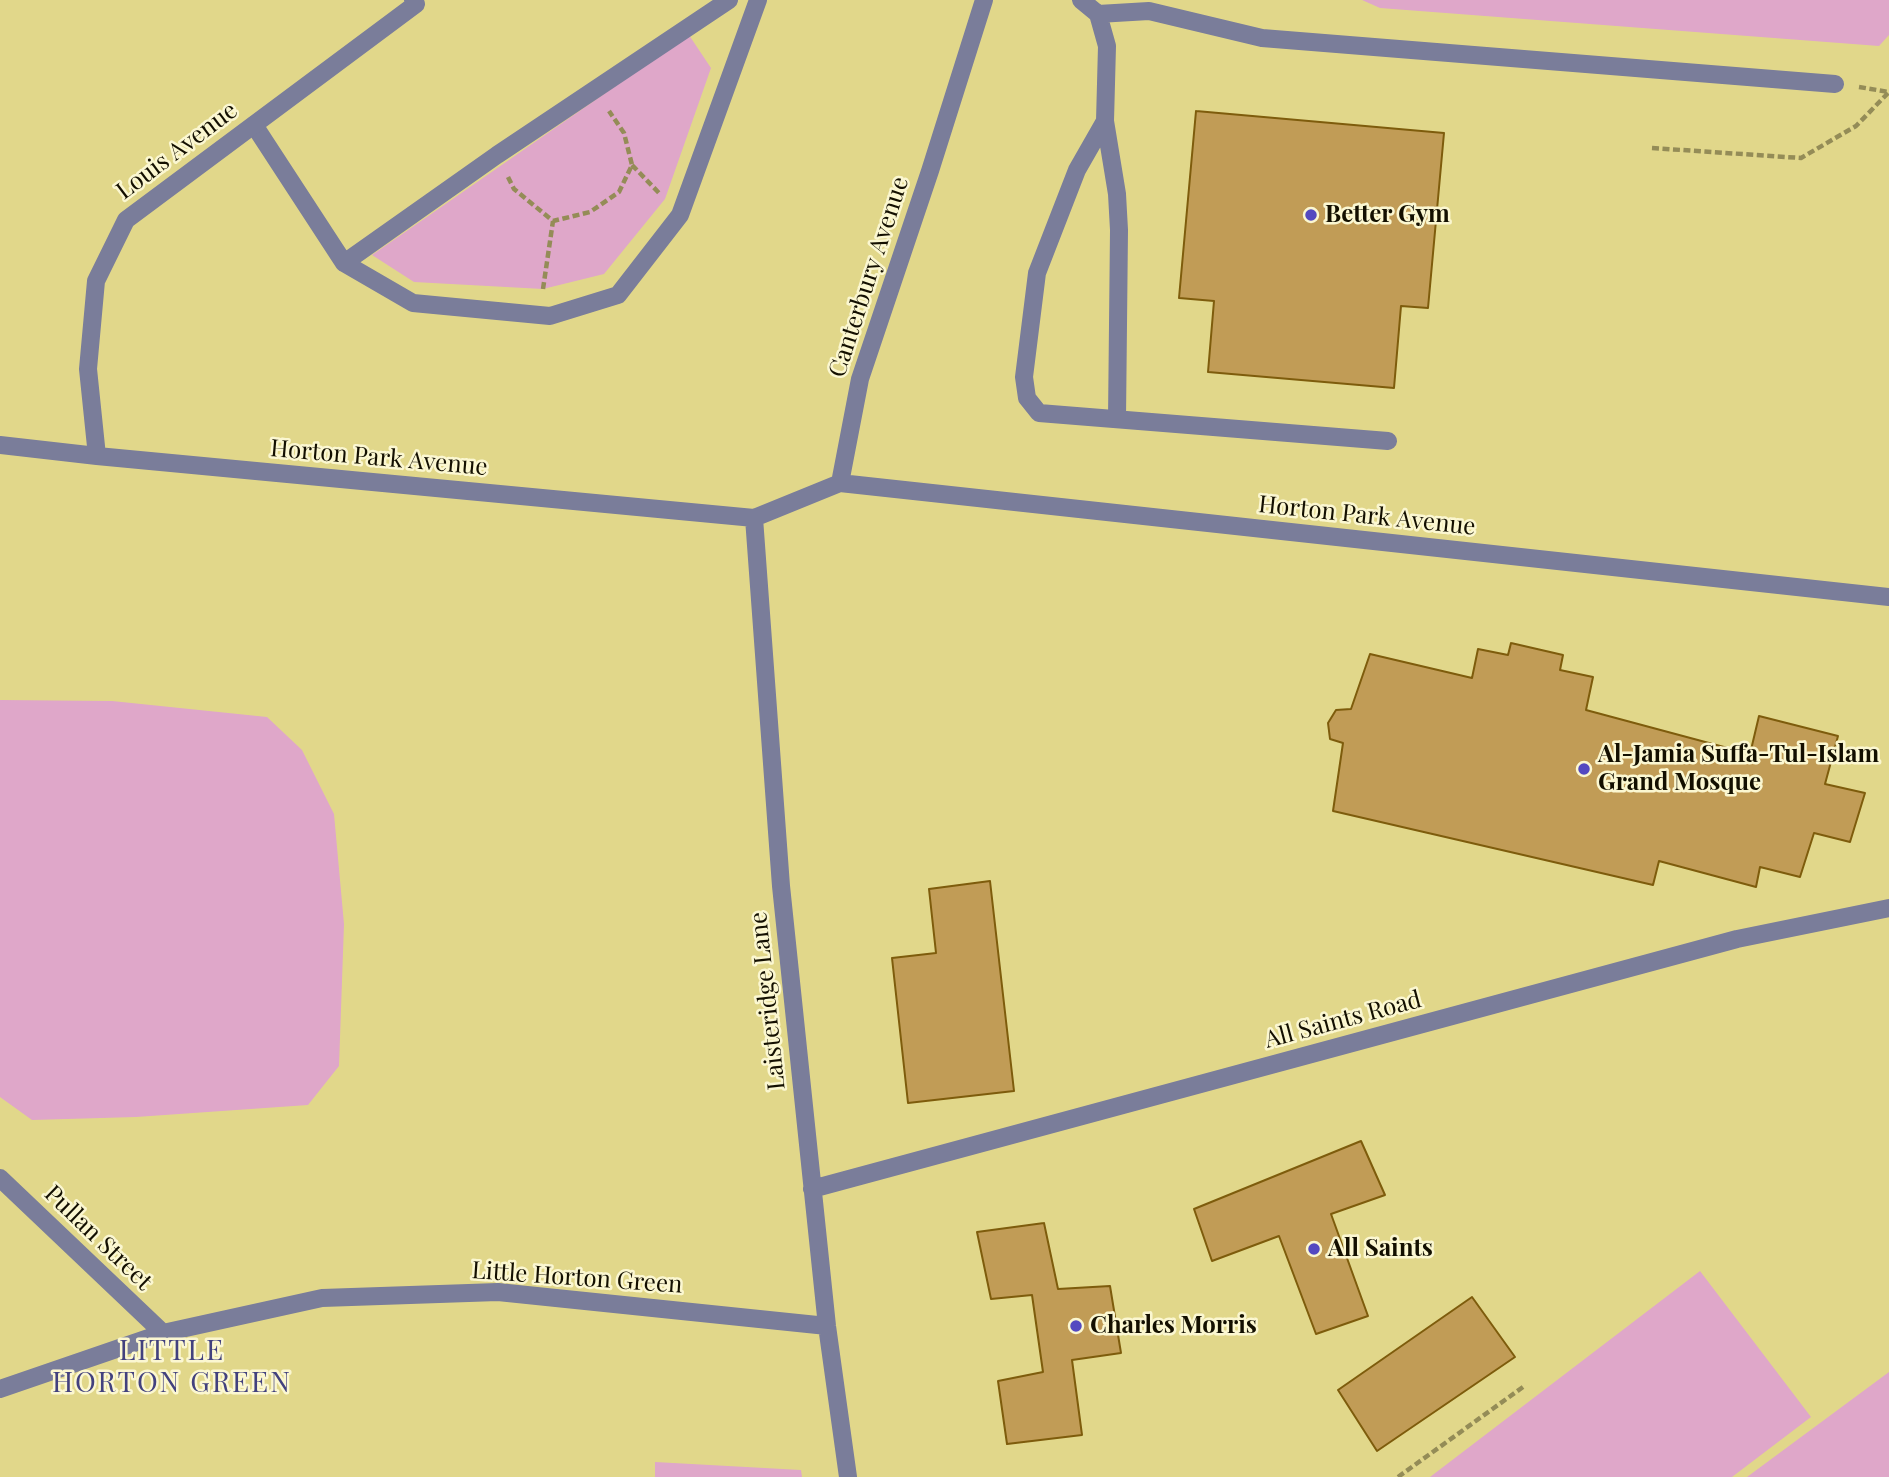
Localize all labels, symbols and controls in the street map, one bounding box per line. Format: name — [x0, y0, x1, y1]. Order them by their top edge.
street label: Louis Avenue — [111, 96, 243, 206]
street label: Canterbury Avenue — [823, 173, 915, 381]
place label: Better Gym — [1325, 201, 1450, 229]
marker: Better Gym — [1303, 207, 1319, 223]
street label: Horton Park Avenue — [269, 434, 489, 482]
street label: Horton Park Avenue — [1257, 490, 1477, 542]
place label: Al-Jamia Suffa-Tul-Islam Grand Mosque — [1598, 741, 1879, 797]
marker: Al-Jamia Suffa-Tul-Islam Grand Mosque — [1576, 761, 1592, 777]
street label: Laisteridge Lane — [744, 910, 792, 1092]
street label: All Saints Road — [1262, 985, 1424, 1055]
street label: Pullan Street — [38, 1180, 158, 1296]
place label: All Saints — [1328, 1235, 1433, 1263]
marker: All Saints — [1306, 1241, 1322, 1257]
street label: Little Horton Green — [471, 1256, 683, 1300]
place label: Charles Morris — [1090, 1312, 1257, 1340]
marker: Charles Morris — [1068, 1318, 1084, 1334]
district label: LITTLE HORTON GREEN — [54, 1334, 290, 1400]

